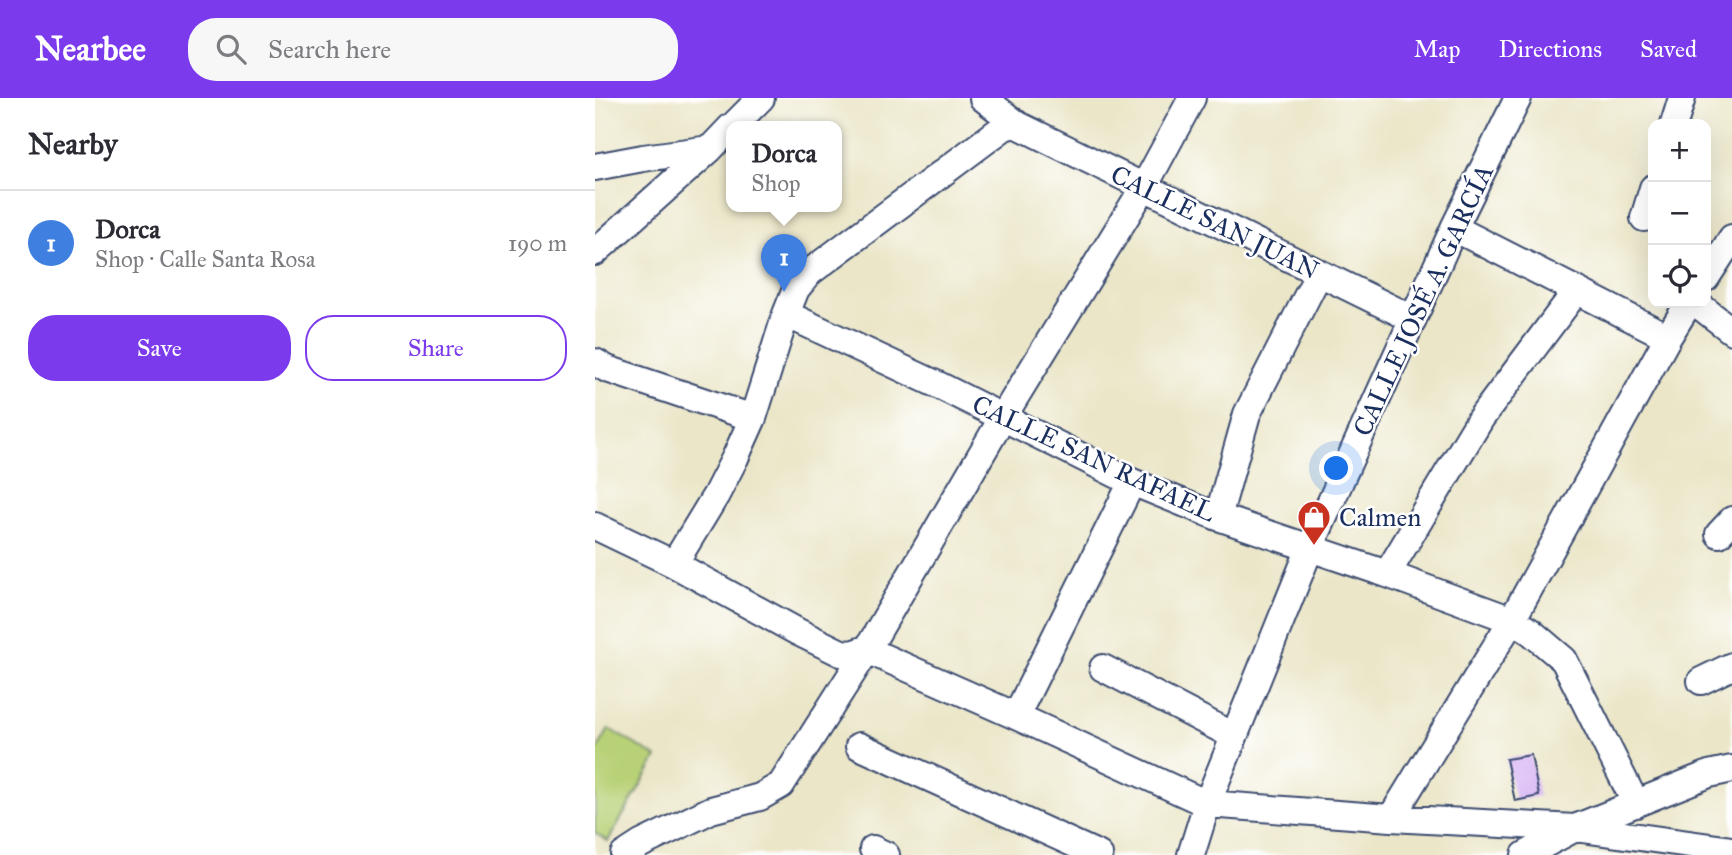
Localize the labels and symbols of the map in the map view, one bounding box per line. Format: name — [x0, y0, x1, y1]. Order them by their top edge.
street label: CALLE SAN JUAN — [1106, 158, 1324, 286]
street label: CALLE JOSÉ A. GARCÍA — [1346, 159, 1500, 441]
pin: 1 — [761, 234, 807, 292]
street label: CALLE SAN RAFAEL — [967, 388, 1221, 528]
your location — [1319, 451, 1353, 485]
shop icon: Calmen — [1295, 498, 1333, 547]
place label: Calmen — [1339, 501, 1421, 533]

